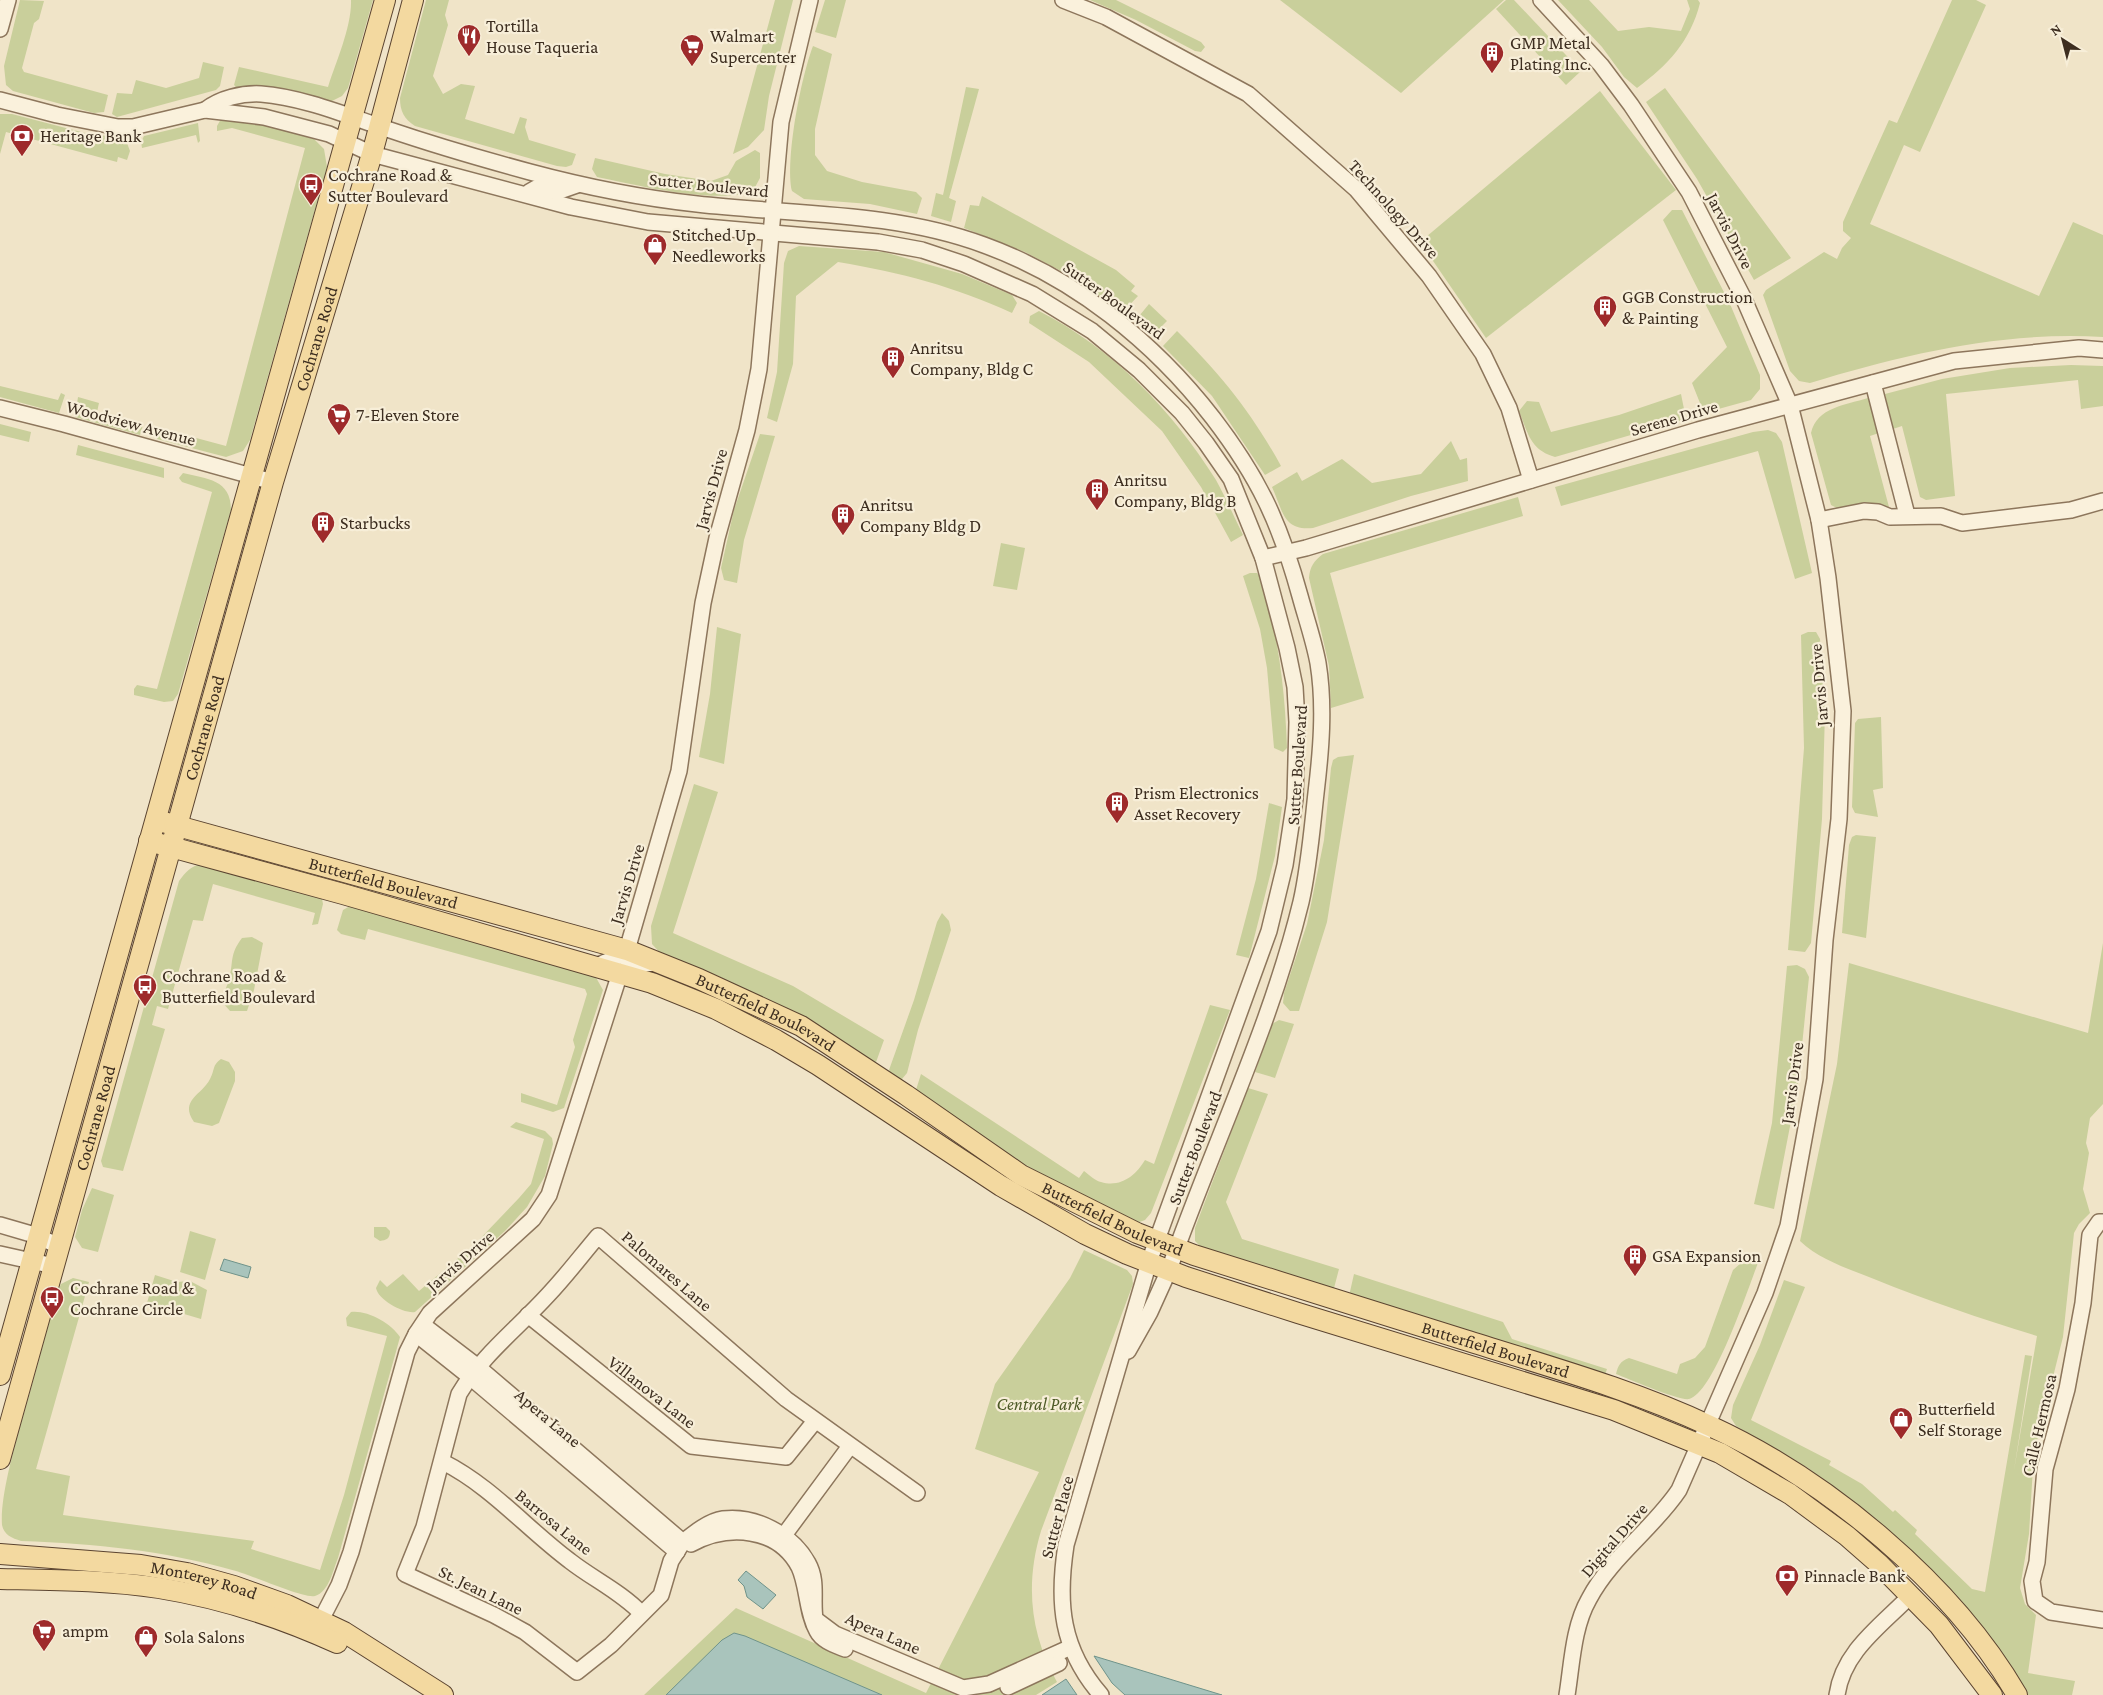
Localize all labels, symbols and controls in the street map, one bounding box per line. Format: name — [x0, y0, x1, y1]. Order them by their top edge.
north arrow — [2038, 15, 2088, 65]
place label: Tortilla House Taqueria — [486, 16, 598, 57]
text: N — [2047, 20, 2064, 39]
restaurant icon: Tortilla House Taqueria — [456, 23, 482, 57]
place label: Walmart Supercenter — [710, 26, 797, 67]
supermarket icon: Walmart Supercenter — [679, 33, 705, 67]
place label: GMP Metal Plating Inc. — [1510, 33, 1591, 74]
building icon: GMP Metal Plating Inc. — [1479, 40, 1505, 74]
bank icon: Heritage Bank — [9, 123, 35, 157]
place label: Heritage Bank — [40, 126, 142, 146]
street label: Technology Drive — [1344, 156, 1444, 263]
place label: Cochrane Road & Sutter Boulevard — [328, 165, 453, 206]
street label: Sutter Boulevard — [648, 169, 770, 201]
bus stop icon: Cochrane Road & Sutter Boulevard — [298, 172, 324, 206]
street label: Jarvis Drive — [1701, 188, 1758, 272]
place label: Stitched Up Needleworks — [672, 225, 765, 266]
shop icon: Stitched Up Needleworks — [642, 232, 668, 266]
street label: Sutter Boulevard — [1059, 257, 1169, 344]
street label: Cochrane Road — [291, 284, 342, 394]
place label: GGB Construction & Painting — [1622, 287, 1753, 328]
building icon: GGB Construction & Painting — [1592, 294, 1618, 328]
place label: Anritsu Company, Bldg C — [910, 338, 1034, 379]
building icon: Anritsu Company, Bldg C — [880, 345, 906, 379]
street label: Woodview Avenue — [64, 396, 198, 450]
street label: Serene Drive — [1628, 396, 1720, 440]
supermarket icon: 7-Eleven Store — [326, 402, 352, 436]
place label: 7-Eleven Store — [356, 405, 459, 425]
street label: Jarvis Drive — [690, 446, 731, 533]
place label: Anritsu Company, Bldg B — [1114, 470, 1237, 511]
building icon: Anritsu Company, Bldg B — [1084, 477, 1110, 511]
place label: Anritsu Company Bldg D — [860, 495, 981, 536]
building icon: Anritsu Company Bldg D — [830, 502, 856, 536]
building icon: Starbucks — [310, 510, 336, 544]
place label: Starbucks — [340, 513, 411, 533]
street label: Jarvis Drive — [1805, 643, 1833, 729]
street label: Cochrane Road — [180, 673, 229, 783]
street label: Sutter Boulevard — [1283, 704, 1311, 826]
place label: Prism Electronics Asset Recovery — [1134, 783, 1259, 824]
building icon: Prism Electronics Asset Recovery — [1104, 790, 1130, 824]
street label: Jarvis Drive — [605, 841, 649, 928]
street label: Butterfield Boulevard — [307, 853, 461, 913]
place label: Cochrane Road & Butterfield Boulevard — [162, 966, 316, 1007]
street label: Butterfield Boulevard — [693, 969, 840, 1056]
bus stop icon: Cochrane Road & Butterfield Boulevard — [132, 973, 158, 1007]
street label: Jarvis Drive — [1776, 1041, 1808, 1127]
street label: Cochrane Road — [71, 1063, 120, 1173]
street label: Sutter Boulevard — [1164, 1088, 1226, 1208]
street label: Butterfield Boulevard — [1039, 1177, 1187, 1260]
street label: Jarvis Drive — [421, 1226, 498, 1297]
street label: Palomares Lane — [618, 1226, 716, 1316]
building icon: GSA Expansion — [1622, 1243, 1648, 1277]
place label: GSA Expansion — [1652, 1246, 1761, 1266]
place label: Cochrane Road & Cochrane Circle — [70, 1278, 195, 1319]
bus stop icon: Cochrane Road & Cochrane Circle — [39, 1285, 65, 1319]
street label: Butterfield Boulevard — [1419, 1317, 1572, 1382]
street label: Villanova Lane — [604, 1352, 700, 1433]
street label: Calle Hermosa — [2017, 1372, 2061, 1478]
street label: Apera Lane — [511, 1385, 585, 1452]
park label: Central Park — [996, 1394, 1083, 1414]
place label: Butterfield Self Storage — [1918, 1399, 2002, 1440]
shop icon: Butterfield Self Storage — [1888, 1406, 1914, 1440]
street label: Sutter Place — [1036, 1473, 1078, 1561]
street label: Barrosa Lane — [511, 1485, 597, 1559]
street label: Digital Drive — [1576, 1499, 1652, 1581]
street label: Monterey Road — [149, 1557, 260, 1604]
street label: St. Jean Lane — [436, 1561, 527, 1619]
bank icon: Pinnacle Bank — [1774, 1563, 1800, 1597]
place label: Pinnacle Bank — [1804, 1566, 1906, 1586]
street label: Apera Lane — [842, 1608, 924, 1658]
supermarket icon: ampm — [31, 1618, 57, 1652]
place label: ampm — [62, 1621, 109, 1641]
shop icon: Sola Salons — [133, 1624, 159, 1658]
place label: Sola Salons — [164, 1627, 245, 1647]

